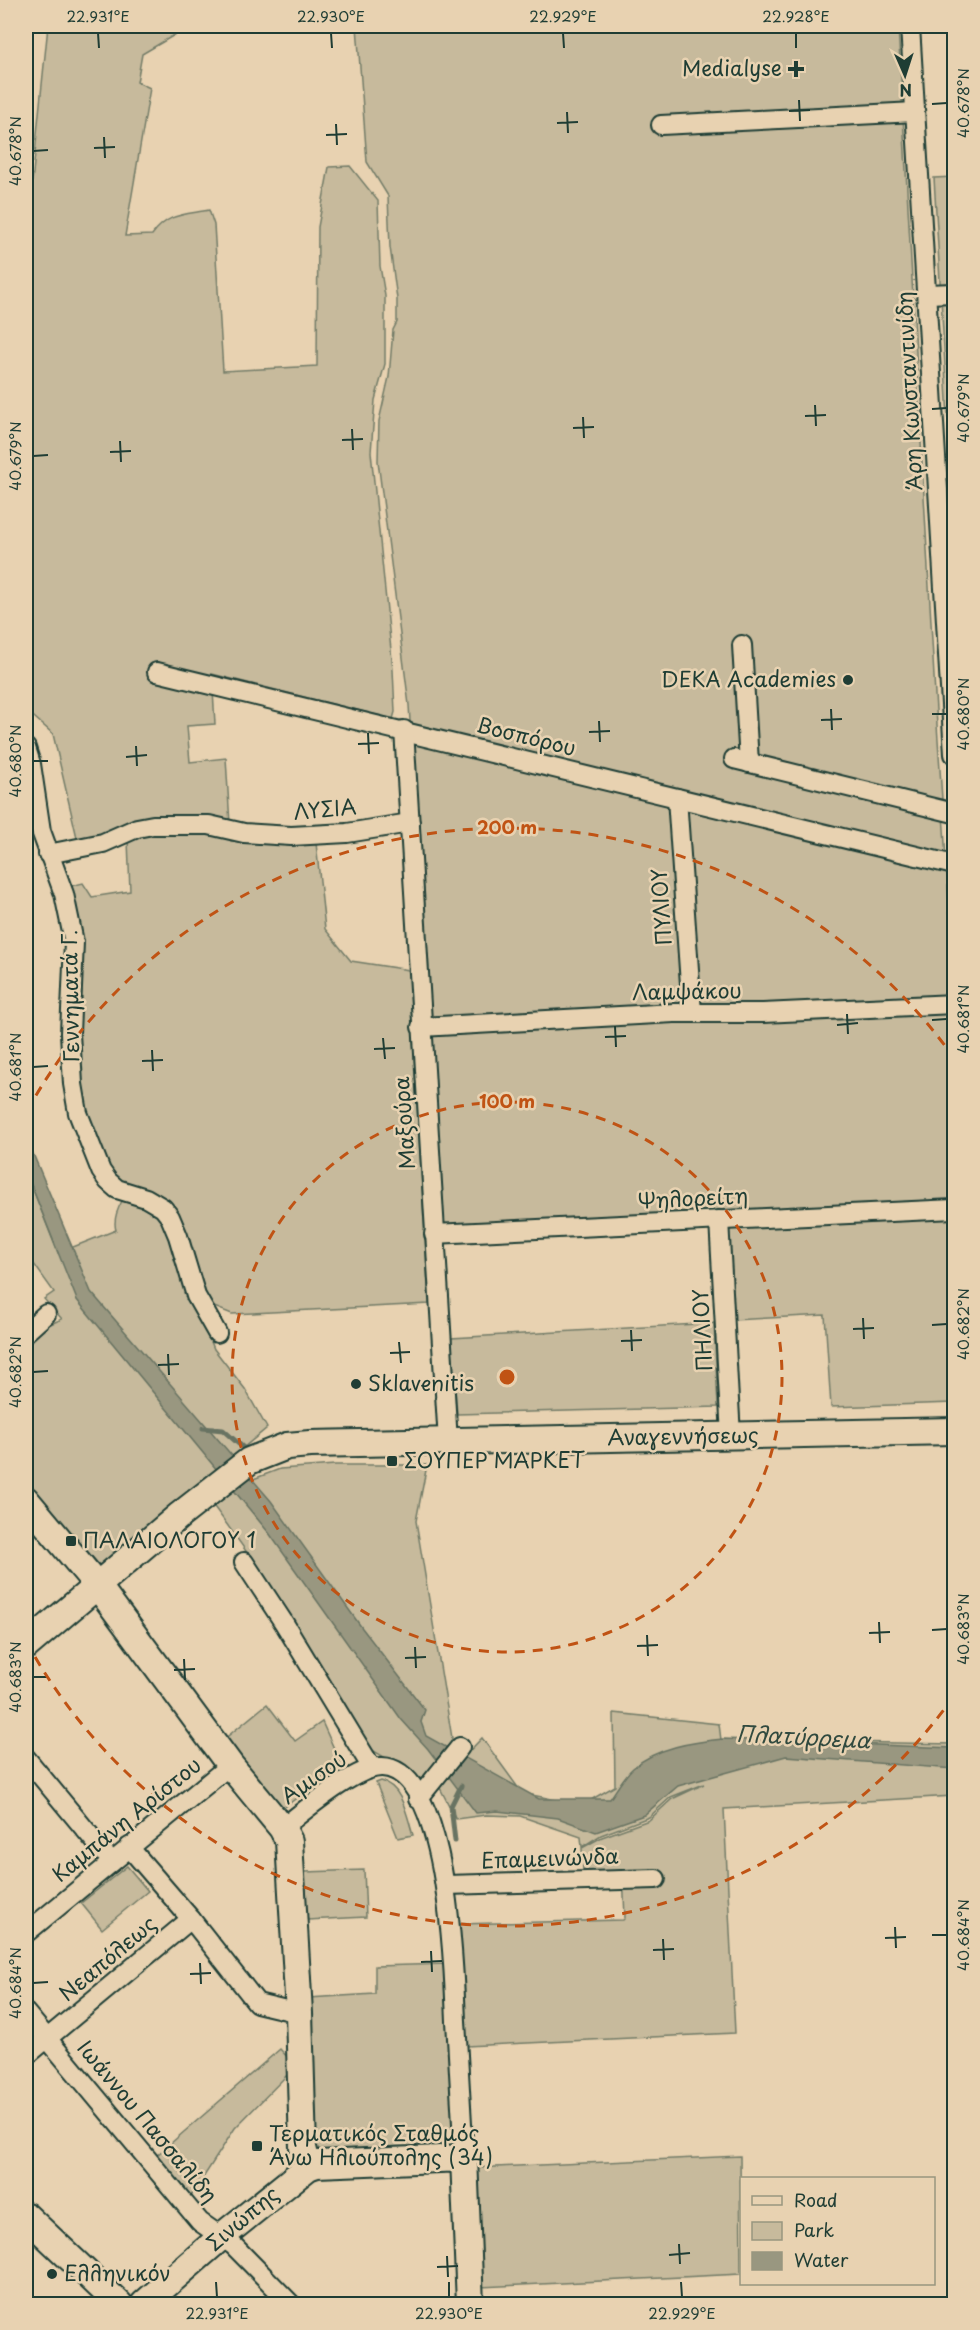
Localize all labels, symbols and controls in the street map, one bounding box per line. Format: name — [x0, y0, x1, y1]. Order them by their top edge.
text: 22.931°E — [66, 4, 130, 27]
text: 22.930°E — [297, 4, 365, 27]
text: 22.929°E — [529, 4, 597, 27]
text: 22.928°E — [762, 4, 830, 27]
north arrow — [875, 45, 935, 105]
place label: Medialyse — [682, 51, 782, 83]
marker: Medialyse — [787, 60, 805, 78]
text: 40.678°N — [951, 68, 974, 138]
text: N — [899, 79, 913, 103]
text: 40.678°N — [3, 116, 26, 186]
street label: Άρη Κωνσταντινίδη — [887, 291, 929, 492]
text: 40.679°N — [951, 373, 974, 443]
text: 40.679°N — [3, 421, 26, 491]
place label: DEKA Academies — [661, 662, 836, 694]
marker: DEKA Academies — [841, 673, 855, 687]
text: 40.680°N — [951, 677, 974, 751]
street label: Βοσπόρου — [473, 707, 580, 763]
text: 40.680°N — [3, 724, 26, 798]
street label: ΛΥΣΙΑ — [292, 789, 358, 827]
text: 200 m — [477, 813, 537, 840]
street label: ΠΥΛΙΟΥ — [641, 867, 679, 947]
street label: Γεννηματά Γ. — [52, 929, 86, 1063]
street label: Λαμψάκου — [632, 973, 742, 1007]
text: 40.681°N — [951, 985, 974, 1053]
text: 40.681°N — [3, 1033, 26, 1101]
street label: Μαξούρα — [384, 1075, 422, 1171]
text: 100 m — [479, 1087, 535, 1114]
street label: Ψηλορείτη — [637, 1178, 749, 1216]
street label: ΠΗΛΙΟΥ — [683, 1288, 719, 1372]
text: 40.682°N — [951, 1288, 974, 1360]
text: 40.682°N — [3, 1336, 26, 1408]
place label: Sklavenitis — [368, 1366, 474, 1398]
centre of rings — [497, 1367, 517, 1387]
marker: Sklavenitis — [349, 1377, 363, 1391]
street label: Αναγεννήσεως — [607, 1418, 759, 1452]
place label: ΣΟΥΠΕΡ ΜΑΡΚΕΤ — [404, 1443, 585, 1475]
marker: ΣΟΥΠΕΡ ΜΑΡΚΕΤ — [385, 1454, 399, 1468]
place label: ΠΑΛΑΙΟΛΟΓΟΥ 1 — [83, 1523, 256, 1555]
marker: ΠΑΛΑΙΟΛΟΓΟΥ 1 — [64, 1534, 78, 1548]
text: 40.683°N — [951, 1593, 974, 1665]
text: 40.683°N — [3, 1641, 26, 1713]
water label: Πλατύρρεμα — [735, 1715, 873, 1756]
street label: Αμισού — [273, 1742, 352, 1811]
street label: Καμπάνη Αρίστου — [44, 1748, 207, 1889]
street label: Επαμεινώνδα — [480, 1839, 620, 1875]
text: 40.684°N — [951, 1899, 974, 1971]
street label: Νεαπόλεως — [51, 1907, 162, 2008]
text: 40.684°N — [3, 1947, 26, 2019]
street label: Ιωάννου Πασσαλίδη — [71, 2032, 226, 2209]
place label: Τερματικός Σταθμός Άνω Ηλιούπολης (34) — [269, 2116, 493, 2172]
marker: Τερματικός Σταθμός Άνω Ηλιούπολης (34) — [250, 2139, 264, 2153]
street label: Σινώπης — [198, 2177, 285, 2258]
legend — [740, 2177, 935, 2285]
text: Road — [794, 2186, 838, 2213]
text: Park — [794, 2216, 834, 2243]
text: Water — [794, 2246, 849, 2273]
place label: Ελληνικόν — [64, 2256, 171, 2288]
marker: Ελληνικόν — [45, 2267, 59, 2281]
text: 22.931°E — [185, 2301, 249, 2324]
text: 22.930°E — [415, 2301, 483, 2324]
text: 22.929°E — [648, 2301, 716, 2324]

